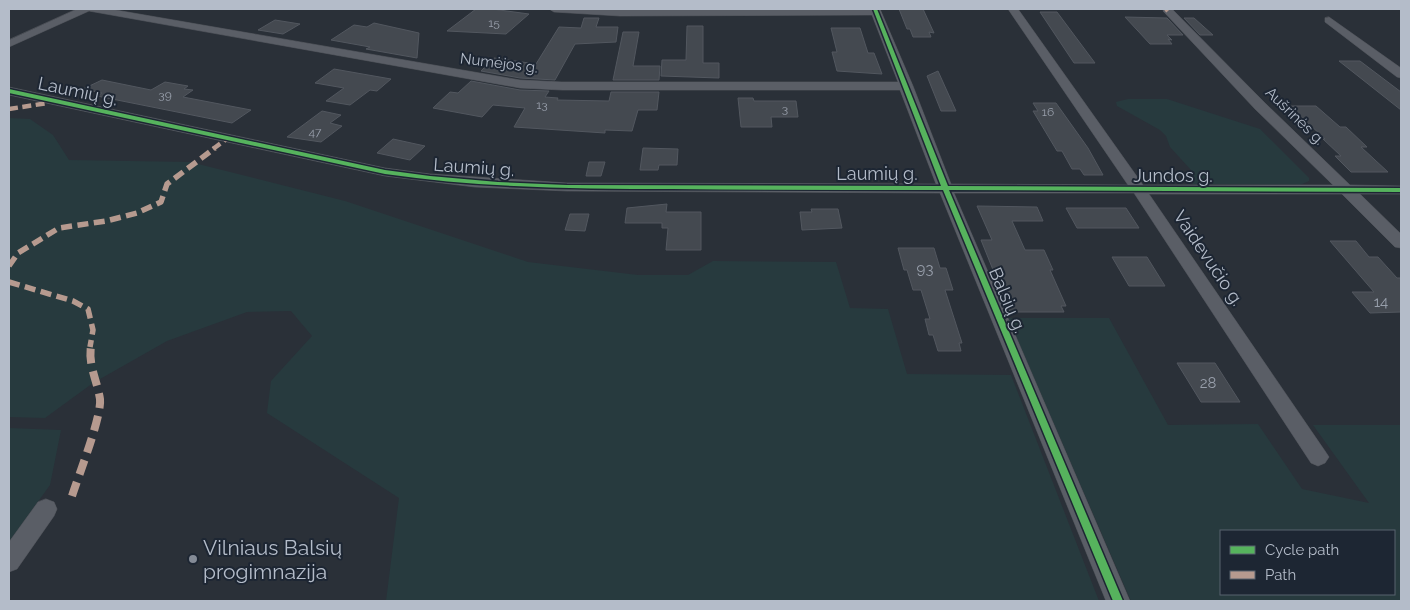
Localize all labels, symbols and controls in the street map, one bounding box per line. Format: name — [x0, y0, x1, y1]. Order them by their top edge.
house number: 15 — [488, 16, 500, 30]
street label: Numėjos g. — [459, 49, 539, 77]
street label: Laumių g. — [36, 72, 120, 110]
street label: Aušrinės g. — [1262, 83, 1328, 149]
house number: 39 — [158, 88, 172, 102]
house number: 13 — [536, 98, 548, 112]
house number: 3 — [782, 102, 788, 116]
house number: 16 — [1042, 105, 1054, 119]
house number: 47 — [309, 125, 322, 139]
street label: Laumių g. — [433, 154, 515, 180]
street label: Laumių g. — [836, 163, 918, 184]
street label: Jundos g. — [1133, 165, 1213, 186]
street label: Vaidevučio g. — [1169, 206, 1249, 310]
house number: 93 — [917, 260, 933, 278]
street label: Balsių g. — [985, 264, 1031, 336]
house number: 14 — [1374, 293, 1388, 311]
house number: 28 — [1200, 374, 1216, 392]
legend — [1220, 530, 1395, 595]
place label: Vilniaus Balsių progimnazija — [203, 535, 342, 584]
text: Cycle path — [1265, 541, 1339, 559]
marker: Vilniaus Balsių progimnazija — [187, 553, 199, 565]
text: Path — [1265, 566, 1296, 584]

